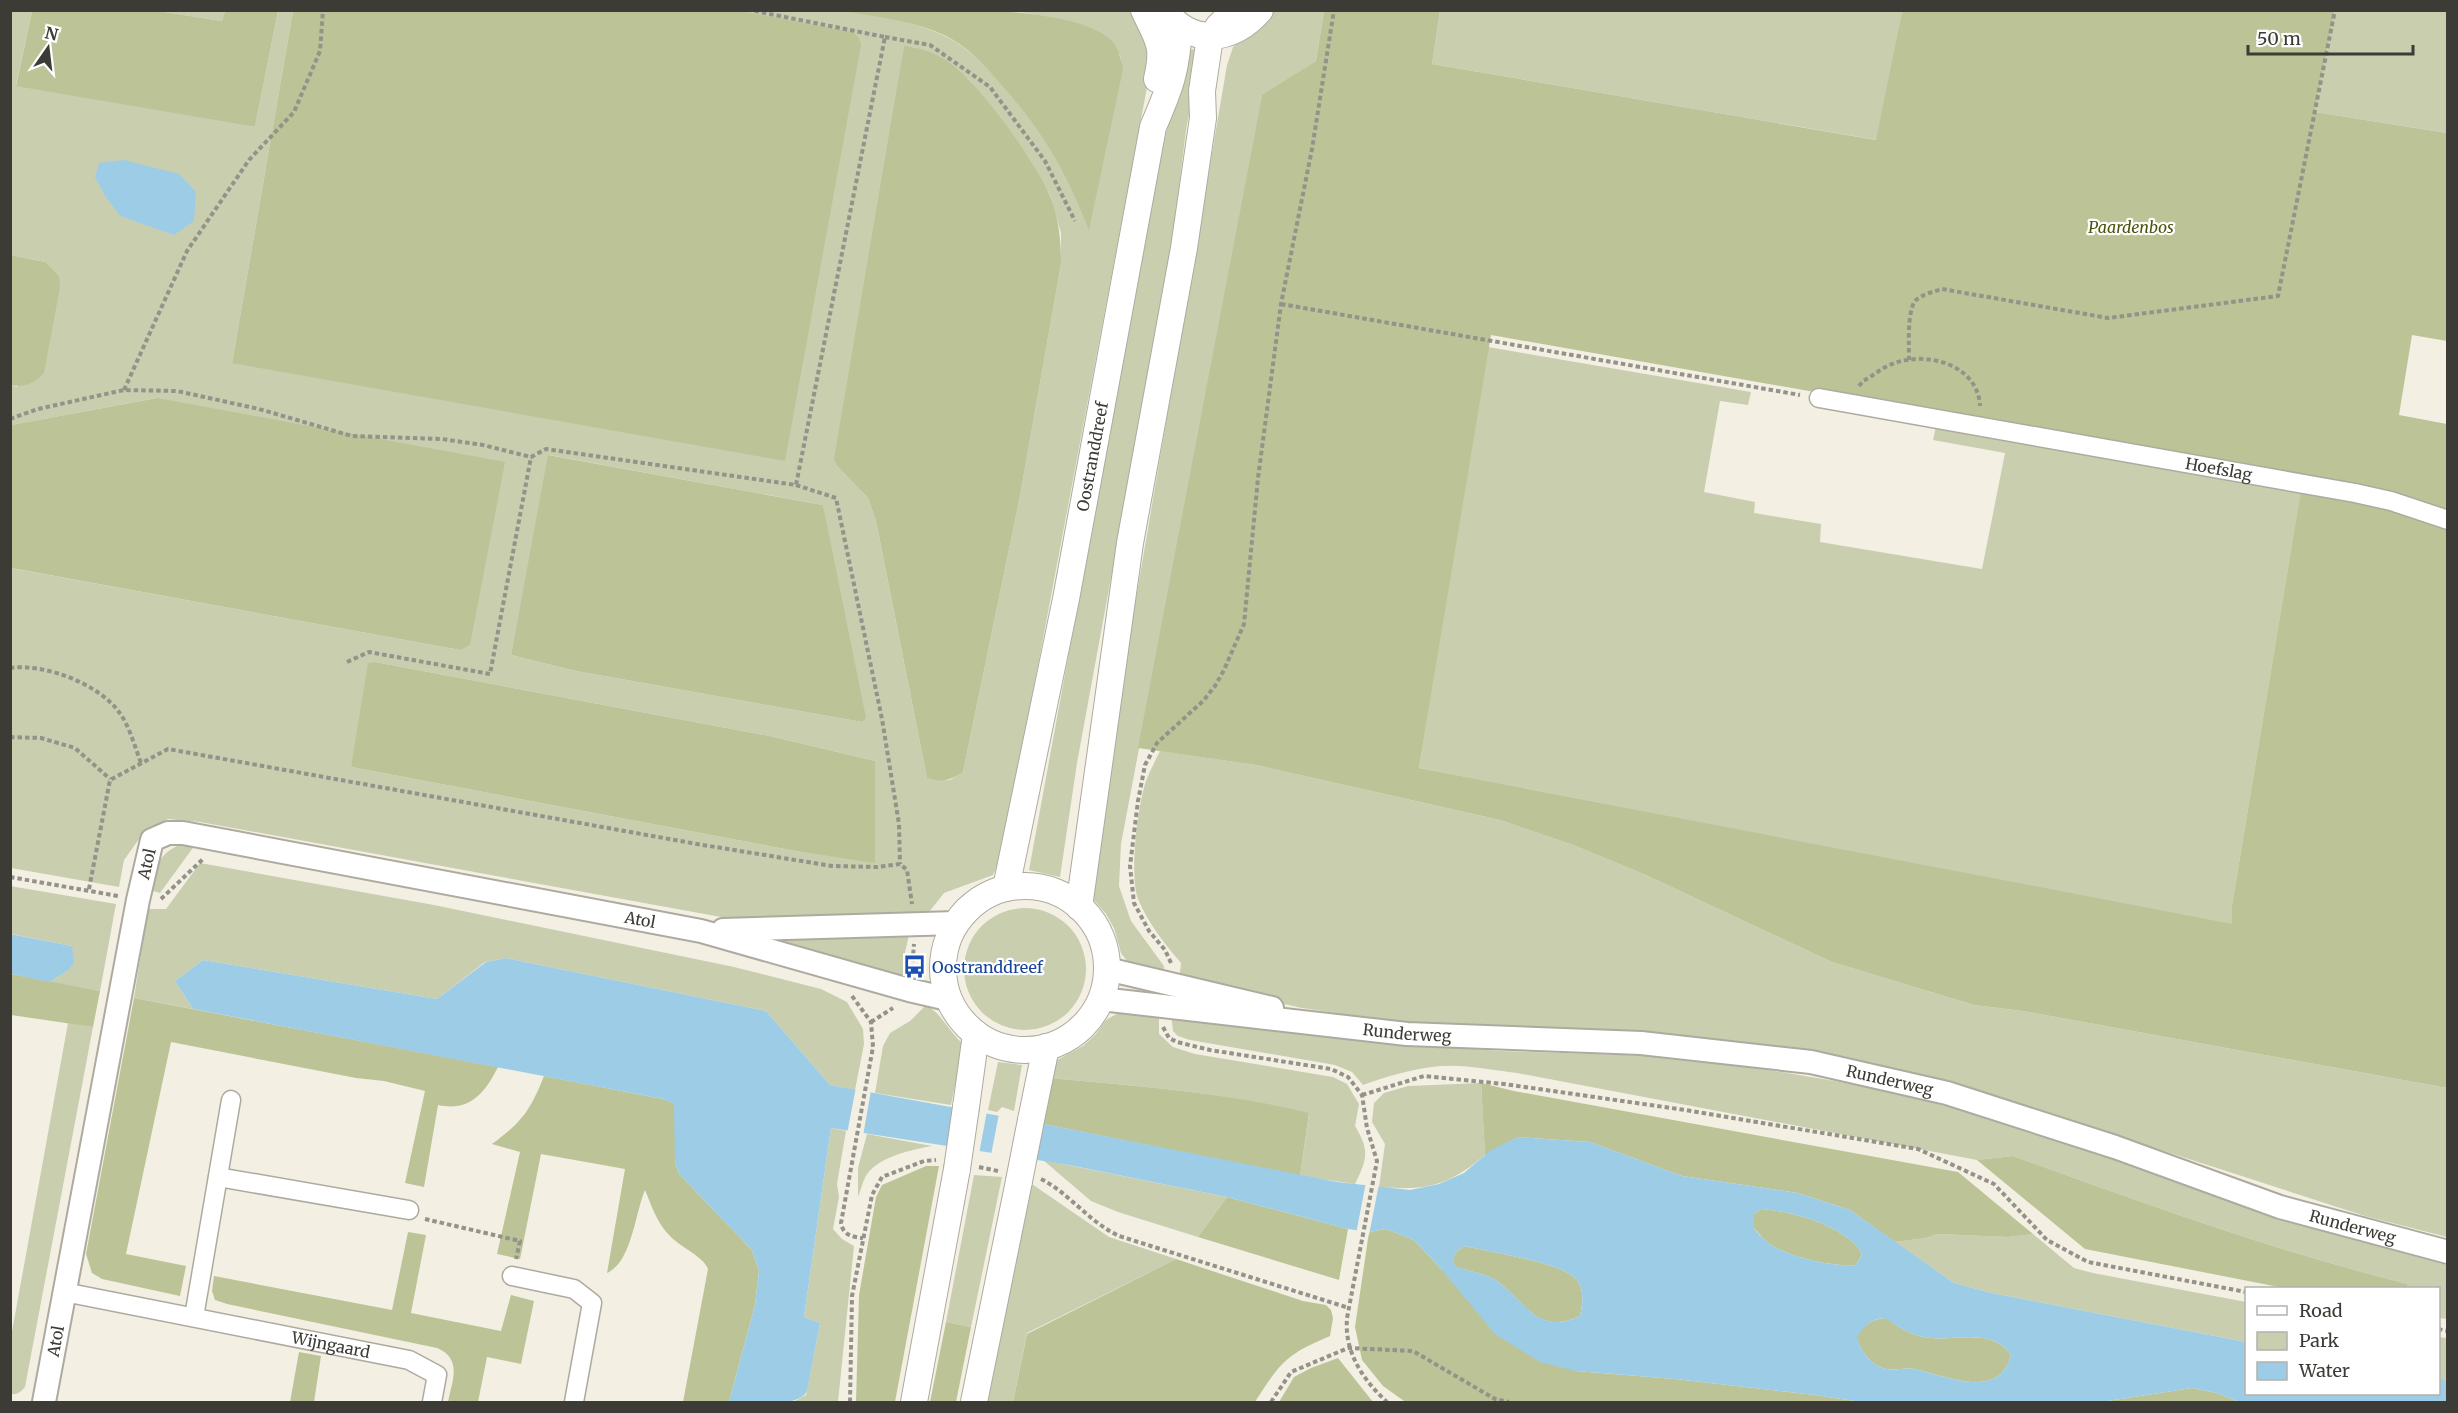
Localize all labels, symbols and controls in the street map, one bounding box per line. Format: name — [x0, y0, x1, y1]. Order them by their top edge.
north arrow — [18, 18, 78, 78]
scale bar — [2248, 18, 2413, 56]
text: N — [43, 22, 61, 45]
text: 50 m — [2257, 27, 2301, 50]
park label: Paardenbos — [2088, 217, 2174, 237]
street label: Oostranddreef — [1072, 399, 1112, 513]
street label: Hoefslag — [2184, 453, 2254, 485]
street label: Atol — [133, 846, 160, 882]
street label: Atol — [622, 907, 657, 932]
bus stop icon: Oostranddreef — [901, 954, 927, 980]
place label: Oostranddreef — [932, 957, 1044, 977]
street label: Runderweg — [1362, 1019, 1452, 1046]
street label: Runderweg — [1844, 1060, 1936, 1100]
street label: Runderweg — [2307, 1205, 2398, 1248]
legend — [2245, 1287, 2440, 1395]
text: Road — [2299, 1299, 2343, 1322]
street label: Atol — [43, 1324, 68, 1359]
street label: Wijngaard — [289, 1327, 372, 1362]
text: Park — [2299, 1329, 2340, 1352]
text: Water — [2298, 1359, 2350, 1382]

